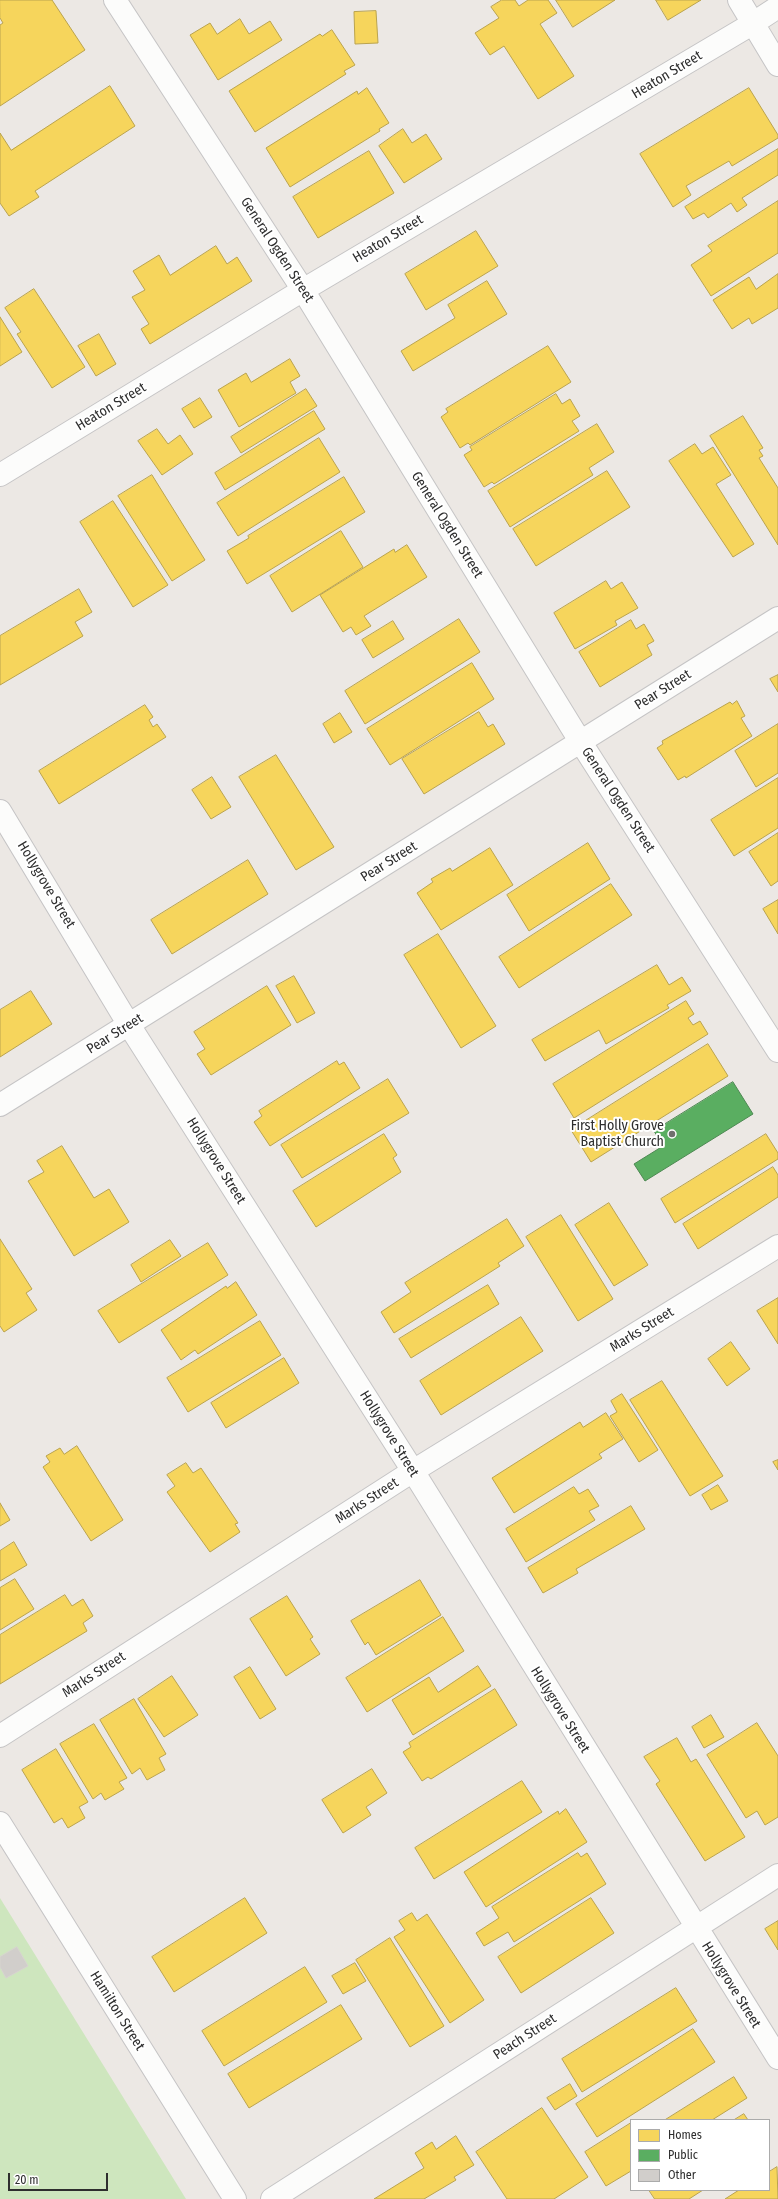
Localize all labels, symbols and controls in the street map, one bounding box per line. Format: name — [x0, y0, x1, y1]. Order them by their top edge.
street label: Heaton Street — [629, 47, 705, 103]
street label: General Ogden Street — [237, 194, 317, 306]
street label: Heaton Street — [350, 211, 426, 267]
street label: Heaton Street — [73, 379, 149, 435]
street label: General Ogden Street — [408, 469, 486, 581]
street label: Pear Street — [632, 666, 694, 714]
street label: General Ogden Street — [578, 744, 658, 856]
street label: Hollygrove Street — [13, 838, 79, 932]
street label: Pear Street — [358, 838, 420, 886]
street label: Pear Street — [84, 1010, 146, 1058]
street label: Hollygrove Street — [183, 1115, 249, 1207]
place label: First Holly Grove Baptist Church — [571, 1118, 664, 1150]
marker: First Holly Grove Baptist Church — [667, 1129, 677, 1139]
street label: Marks Street — [607, 1304, 677, 1356]
street label: Hollygrove Street — [356, 1388, 422, 1480]
street label: Marks Street — [332, 1474, 402, 1528]
street label: Marks Street — [59, 1648, 129, 1702]
street label: Hollygrove Street — [527, 1664, 593, 1756]
street label: Hollygrove Street — [698, 1939, 764, 2031]
street label: Hamilton Street — [86, 1968, 148, 2054]
street label: Peach Street — [490, 2010, 560, 2064]
legend — [630, 2119, 770, 2191]
text: Homes — [668, 2128, 702, 2142]
text: Public — [668, 2148, 698, 2162]
scale bar — [10, 2165, 110, 2191]
text: Other — [668, 2168, 696, 2182]
text: 20 m — [15, 2173, 39, 2187]

